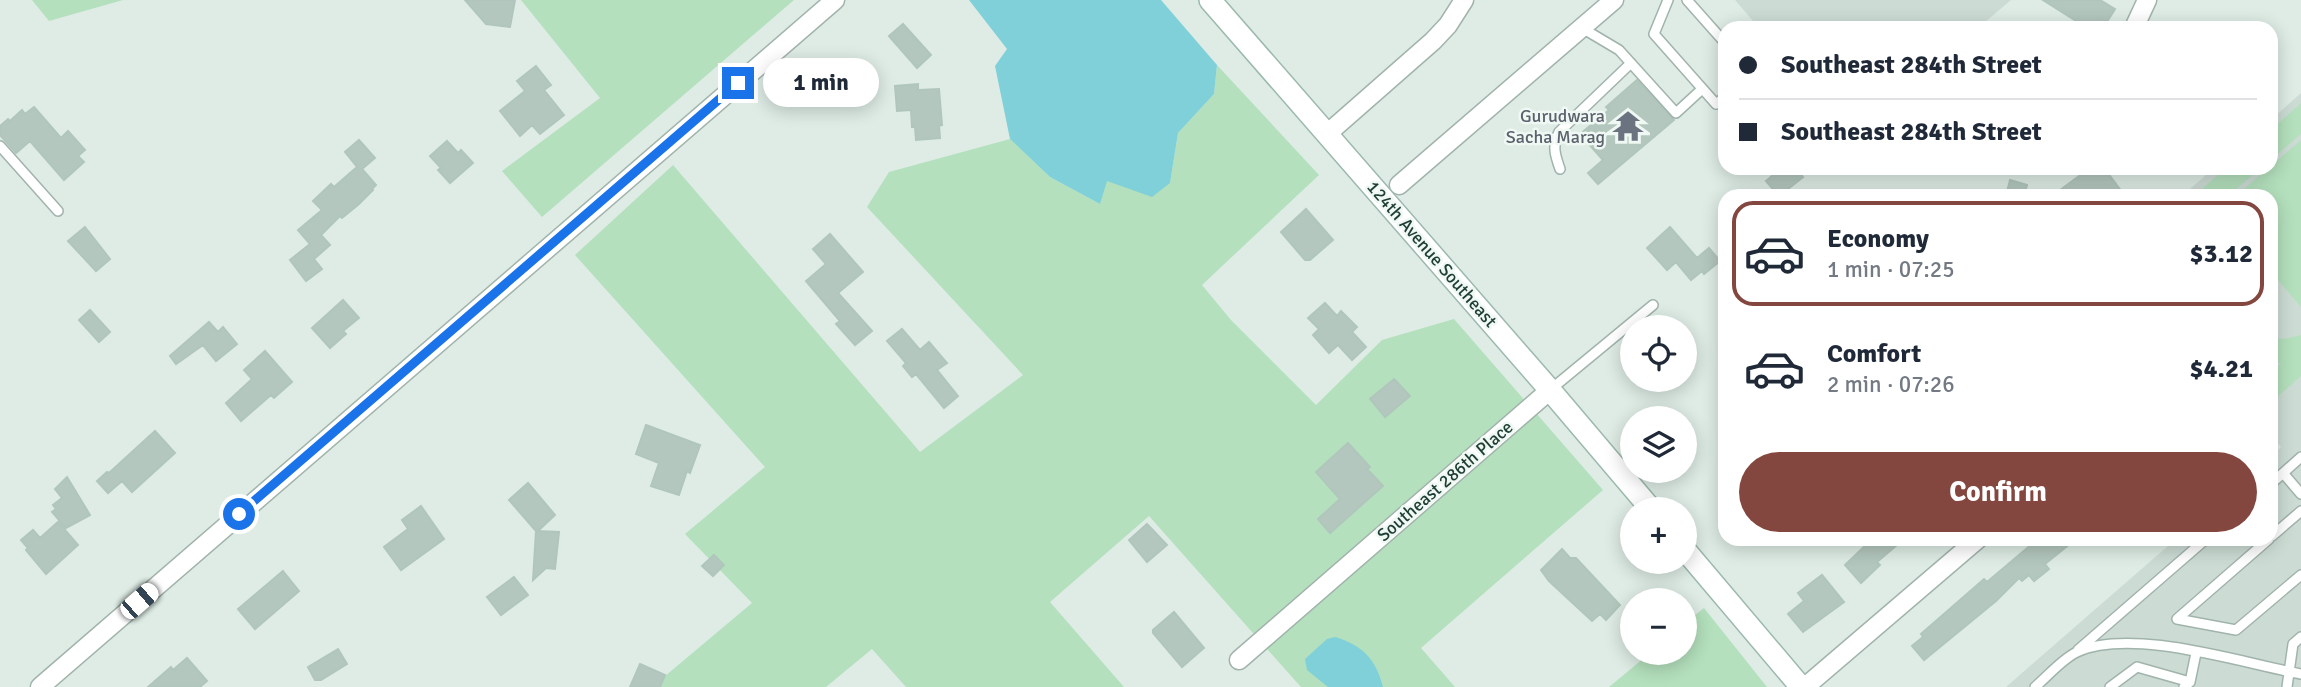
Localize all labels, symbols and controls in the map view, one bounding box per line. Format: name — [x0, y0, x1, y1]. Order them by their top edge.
text: Southeast 284th Street — [1781, 49, 2042, 81]
callout: 1 min — [762, 58, 878, 108]
route end — [722, 67, 754, 99]
text: 1 min — [793, 68, 849, 97]
place label: Gurudwara Sacha Marag — [1506, 105, 1605, 148]
temple icon: Gurudwara Sacha Marag — [1611, 109, 1645, 143]
text: Southeast 284th Street — [1781, 116, 2042, 148]
street label: 124th Avenue Southeast — [1362, 176, 1502, 332]
icon: car — [1743, 222, 1806, 285]
text: Economy — [1827, 223, 1929, 255]
text: $3.12 — [2189, 238, 2253, 270]
text: 1 min · 07:25 — [1827, 255, 1955, 284]
map controls — [1620, 315, 1697, 665]
button: locate — [1620, 315, 1697, 392]
icon: car — [1743, 337, 1806, 400]
text: Comfort — [1827, 338, 1921, 370]
text: $4.21 — [2189, 353, 2253, 385]
text: 2 min · 07:26 — [1827, 370, 1955, 399]
button: layers — [1620, 406, 1697, 483]
street label: Southeast 286th Place — [1373, 416, 1517, 546]
button: Confirm — [1739, 452, 2257, 532]
button: + — [1620, 497, 1697, 574]
route start — [223, 498, 255, 530]
car — [117, 579, 162, 623]
button: − — [1620, 588, 1697, 665]

